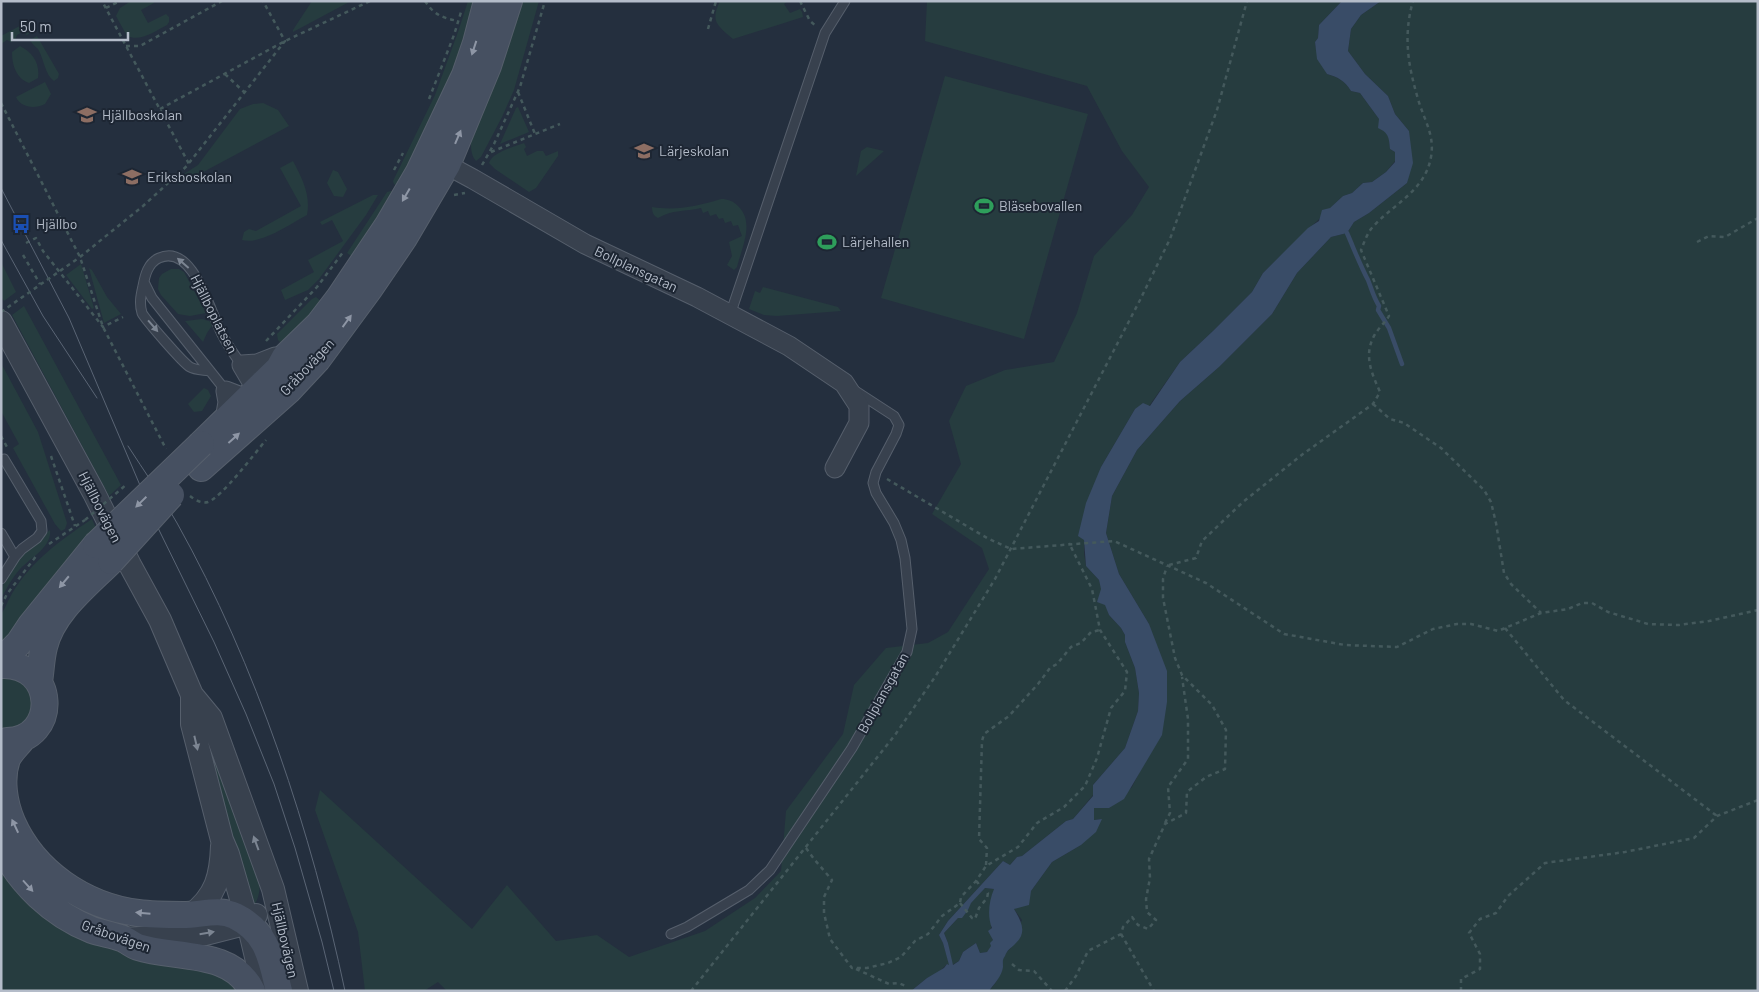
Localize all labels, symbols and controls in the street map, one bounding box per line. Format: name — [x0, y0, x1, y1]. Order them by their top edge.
scale bar — [12, 10, 129, 42]
text: 50 m — [20, 17, 52, 35]
one-way arrow — [470, 41, 478, 56]
school or university icon: Hjällboskolan — [76, 104, 98, 126]
place label: Hjällboskolan — [102, 106, 182, 123]
one-way arrow — [455, 130, 463, 144]
school or university icon: Lärjeskolan — [633, 140, 655, 162]
place label: Lärjeskolan — [659, 142, 729, 159]
school or university icon: Eriksboskolan — [121, 166, 143, 188]
place label: Eriksboskolan — [147, 168, 232, 185]
one-way arrow — [401, 189, 410, 202]
sports icon: Bläsebovallen — [973, 195, 995, 217]
place label: Bläsebovallen — [999, 197, 1082, 214]
bus stop icon: Hjällbo — [10, 213, 32, 235]
place label: Hjällbo — [36, 215, 77, 232]
sports icon: Lärjehallen — [816, 231, 838, 253]
place label: Lärjehallen — [842, 233, 909, 250]
street label: Bollplansgatan — [592, 242, 680, 295]
one-way arrow — [177, 257, 190, 268]
street label: Hjällboplatsen — [187, 271, 242, 356]
one-way arrow — [342, 314, 352, 328]
one-way arrow — [147, 320, 158, 332]
street label: Gråbovägen — [276, 335, 337, 399]
one-way arrow — [228, 432, 240, 444]
street label: Hjällbovägen — [75, 469, 126, 545]
one-way arrow — [135, 496, 147, 508]
one-way arrow — [59, 576, 70, 589]
street label: Bollplansgatan — [853, 649, 912, 736]
one-way arrow — [192, 736, 200, 751]
one-way arrow — [10, 819, 18, 833]
one-way arrow — [252, 835, 260, 850]
one-way arrow — [23, 879, 34, 892]
street label: Hjällbovägen — [269, 900, 302, 979]
one-way arrow — [134, 909, 150, 917]
street label: Gråbovägen — [79, 916, 153, 955]
one-way arrow — [200, 929, 216, 937]

